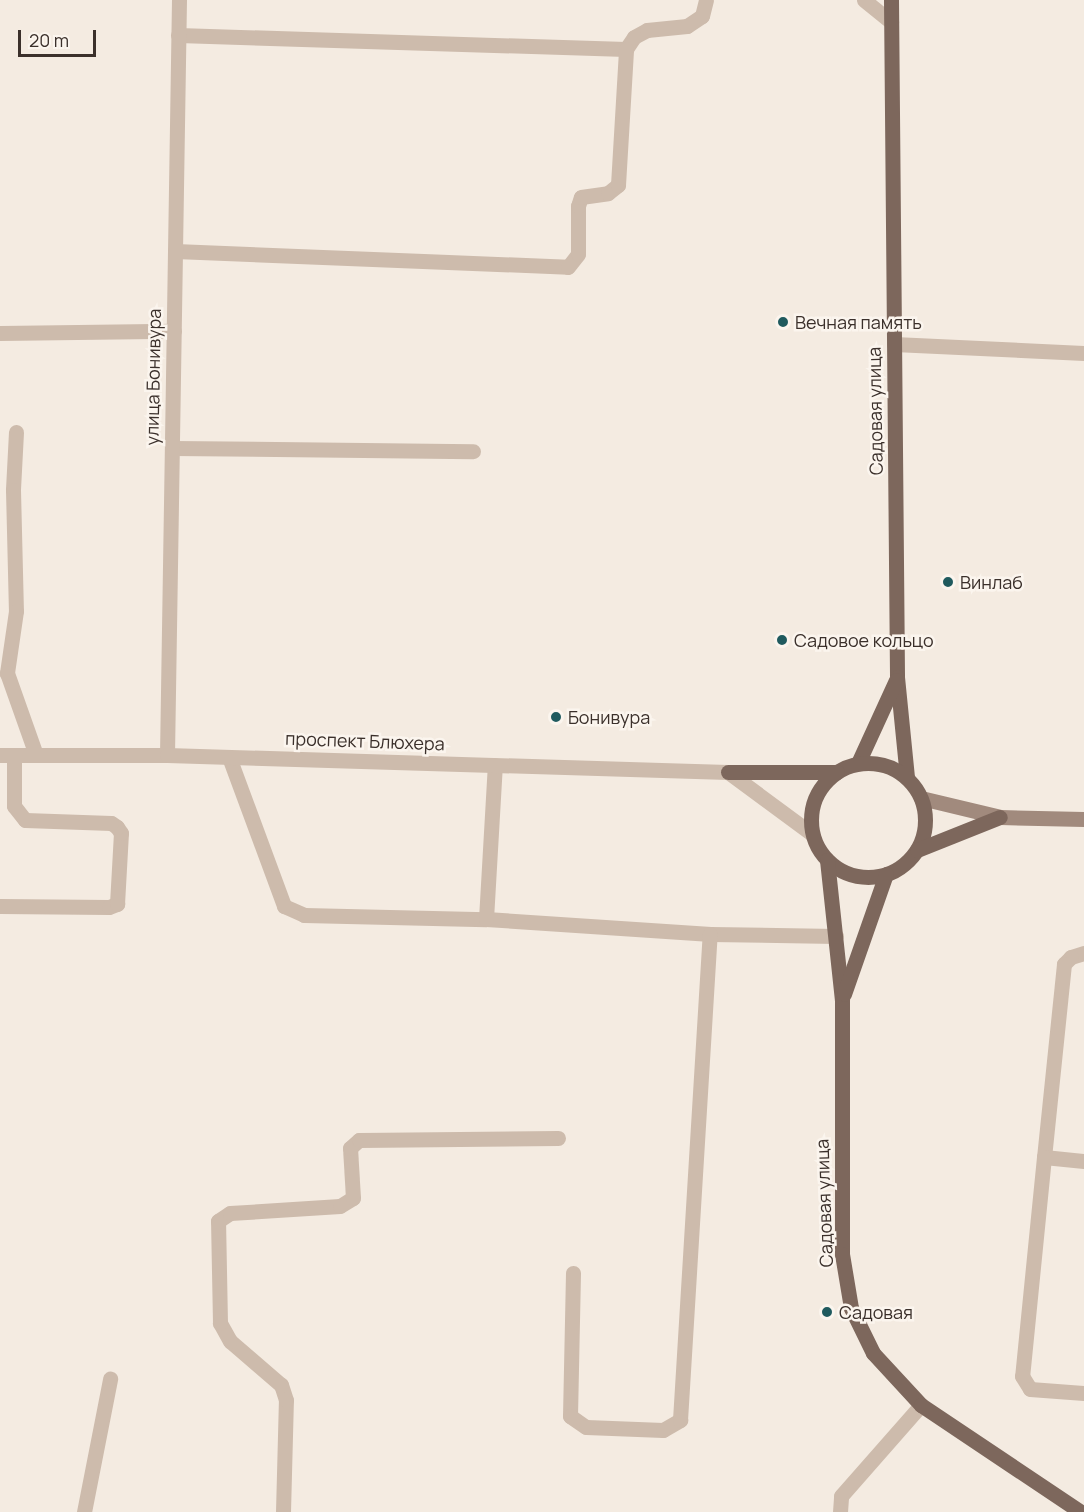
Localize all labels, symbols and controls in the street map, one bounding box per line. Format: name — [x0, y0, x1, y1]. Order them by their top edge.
scale bar — [21, 18, 99, 56]
text: 20 m — [29, 28, 69, 52]
street label: улица Бонивура — [141, 309, 165, 445]
place label: Вечная память — [795, 311, 922, 333]
marker: Вечная память — [776, 315, 790, 329]
street label: Садовая улица — [863, 347, 887, 475]
place label: Винлаб — [960, 571, 1023, 593]
marker: Винлаб — [941, 575, 955, 589]
place label: Садовое кольцо — [794, 629, 934, 651]
marker: Садовое кольцо — [775, 633, 789, 647]
place label: Бонивура — [568, 706, 650, 728]
marker: Бонивура — [549, 710, 563, 724]
street label: проспект Блюхера — [285, 727, 445, 755]
street label: Садовая улица — [811, 1138, 837, 1268]
place label: Садовая — [839, 1301, 913, 1323]
marker: Садовая — [820, 1305, 834, 1319]

